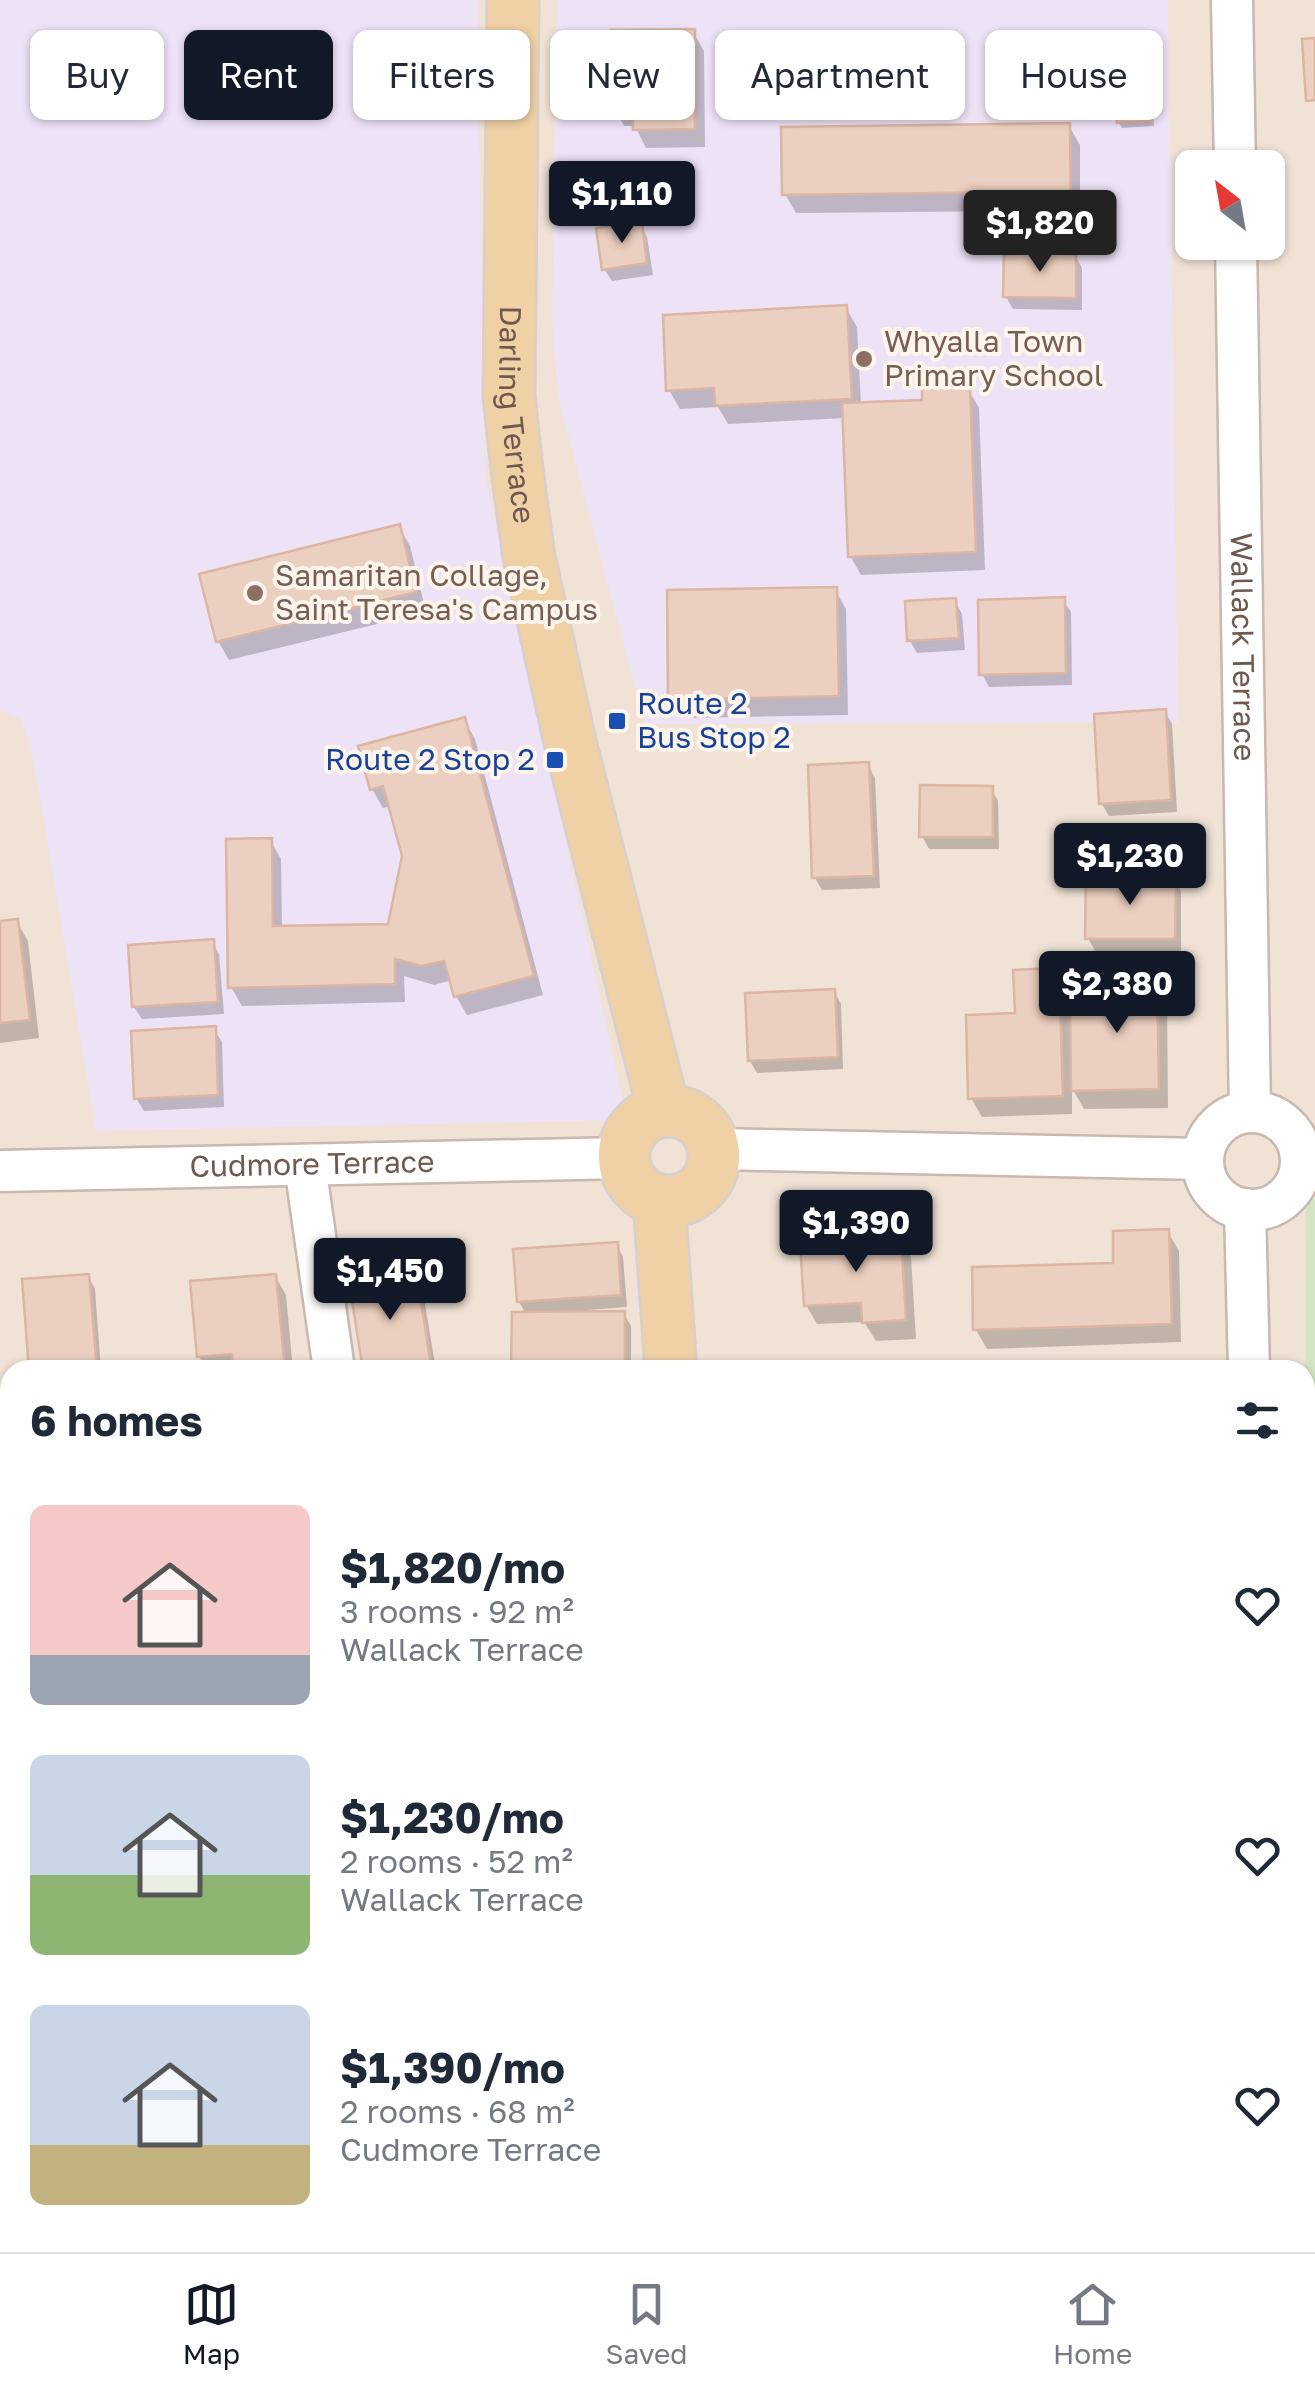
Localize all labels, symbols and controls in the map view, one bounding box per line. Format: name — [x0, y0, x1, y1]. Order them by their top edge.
chip: Buy — [30, 30, 164, 120]
chip: Rent — [184, 30, 333, 120]
chip: Filters — [353, 30, 530, 120]
chip: New — [550, 30, 695, 120]
chip: Apartment — [715, 30, 965, 120]
chip: House — [985, 30, 1163, 120]
north arrow — [1175, 150, 1285, 260]
map controls — [1175, 150, 1285, 260]
pin: $1,110 — [541, 161, 703, 246]
text: $1,110 — [571, 174, 673, 212]
pin: $1,820 — [959, 190, 1121, 275]
text: $1,820 — [986, 203, 1094, 241]
street label: Darling Terrace — [492, 305, 543, 526]
place label: Whyalla Town Primary School — [884, 323, 1103, 393]
marker: Whyalla Town Primary School — [853, 348, 875, 370]
street label: Wallack Terrace — [1224, 532, 1263, 762]
place label: Samaritan Collage, Saint Teresa's Campus — [275, 557, 598, 627]
marker: Samaritan Collage, Saint Teresa's Campus — [244, 582, 266, 604]
place label: Route 2 Bus Stop 2 — [637, 685, 791, 755]
marker: Route 2 Bus Stop 2 — [606, 710, 628, 732]
place label: Route 2 Stop 2 — [325, 741, 535, 777]
marker: Route 2 Stop 2 — [544, 749, 566, 771]
pin: $1,230 — [1049, 823, 1211, 908]
text: $1,230 — [1076, 836, 1184, 874]
pin: $2,380 — [1036, 951, 1198, 1036]
text: $2,380 — [1061, 964, 1173, 1002]
street label: Cudmore Terrace — [189, 1143, 435, 1184]
pin: $1,390 — [775, 1190, 937, 1275]
text: $1,390 — [802, 1203, 910, 1241]
pin: $1,450 — [309, 1238, 471, 1323]
text: $1,450 — [336, 1251, 444, 1289]
icon: filters — [1230, 1393, 1285, 1448]
text: 6 homes — [30, 1395, 203, 1445]
text: $1,820/mo — [340, 1542, 565, 1592]
icon: home — [110, 1545, 230, 1665]
icon: heart — [1230, 1578, 1285, 1633]
text: 3 rooms · 92 m² — [340, 1592, 574, 1630]
text: Wallack Terrace — [340, 1630, 584, 1668]
text: $1,230/mo — [340, 1792, 564, 1842]
icon: home — [110, 1795, 230, 1915]
icon: heart — [1230, 1828, 1285, 1883]
text: 2 rooms · 52 m² — [340, 1842, 573, 1880]
text: Wallack Terrace — [340, 1880, 584, 1918]
text: $1,390/mo — [340, 2042, 565, 2092]
icon: home — [110, 2045, 230, 2165]
icon: heart — [1230, 2078, 1285, 2133]
text: 2 rooms · 68 m² — [340, 2092, 575, 2130]
text: Cudmore Terrace — [340, 2130, 601, 2168]
tab: Map — [183, 2277, 240, 2370]
tab: Saved — [606, 2277, 687, 2370]
tab: Home — [1053, 2277, 1132, 2370]

